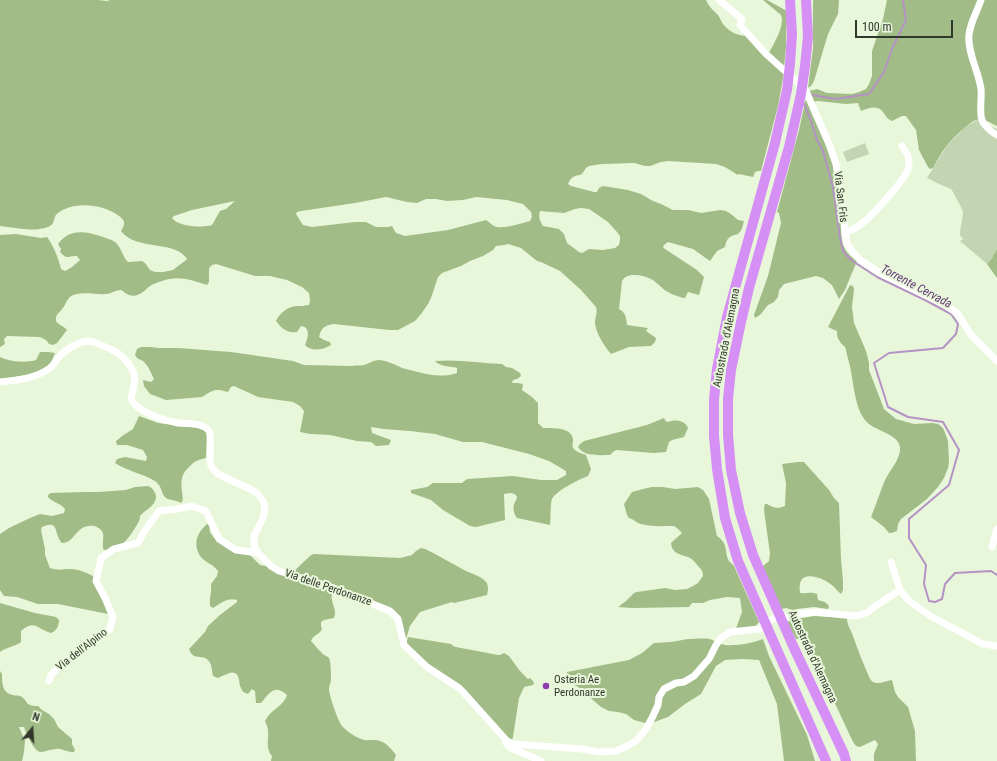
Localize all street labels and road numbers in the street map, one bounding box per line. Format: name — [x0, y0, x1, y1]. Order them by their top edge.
street label: Via San Fris — [830, 171, 850, 223]
street label: Autostrada d'Alemagna — [711, 287, 743, 389]
street label: Via delle Perdonanze — [283, 567, 373, 609]
street label: Autostrada d'Alemagna — [785, 609, 839, 705]
street label: Via dell'Alpino — [54, 626, 110, 674]

